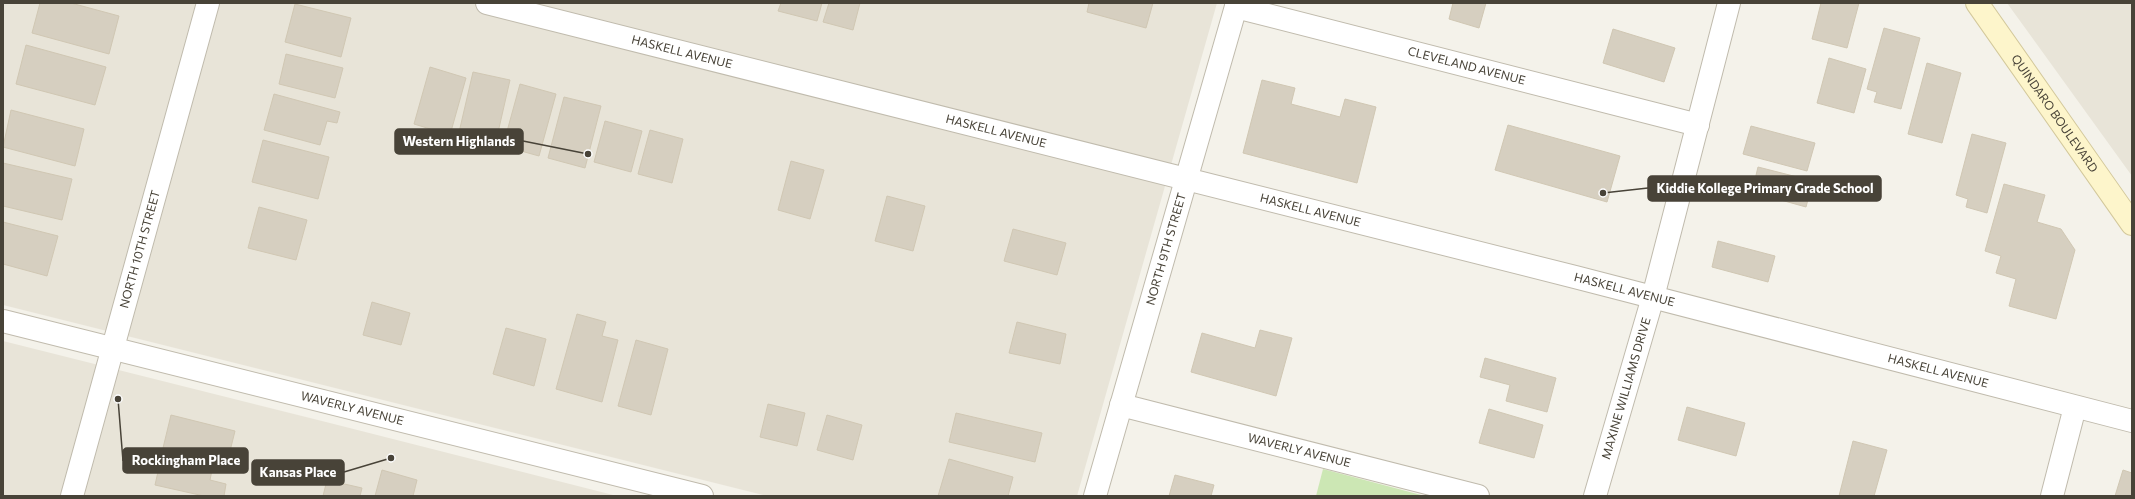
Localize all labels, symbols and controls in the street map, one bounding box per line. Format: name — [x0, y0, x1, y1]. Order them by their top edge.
street label: HASKELL AVENUE — [630, 32, 734, 71]
street label: CLEVELAND AVENUE — [1407, 43, 1527, 87]
street label: QUINDARO BOULEVARD — [2009, 51, 2102, 175]
street label: HASKELL AVENUE — [945, 111, 1048, 150]
callout: Western Highlands — [395, 129, 523, 154]
text: Western Highlands — [403, 133, 515, 149]
callout: Kiddie Kollege Primary Grade School — [1648, 176, 1881, 201]
text: Kiddie Kollege Primary Grade School — [1656, 180, 1874, 196]
street label: NORTH 10TH STREET — [116, 188, 162, 310]
street label: HASKELL AVENUE — [1259, 190, 1362, 229]
street label: NORTH 9TH STREET — [1142, 191, 1188, 307]
street label: HASKELL AVENUE — [1573, 269, 1676, 309]
street label: MAXINE WILLIAMS DRIVE — [1598, 316, 1653, 461]
street label: HASKELL AVENUE — [1887, 350, 1990, 390]
street label: WAVERLY AVENUE — [300, 388, 405, 427]
street label: WAVERLY AVENUE — [1247, 430, 1352, 469]
callout: Rockingham Place — [123, 448, 248, 473]
text: Rockingham Place — [132, 452, 240, 468]
callout: Kansas Place — [252, 460, 344, 485]
text: Kansas Place — [260, 464, 337, 480]

